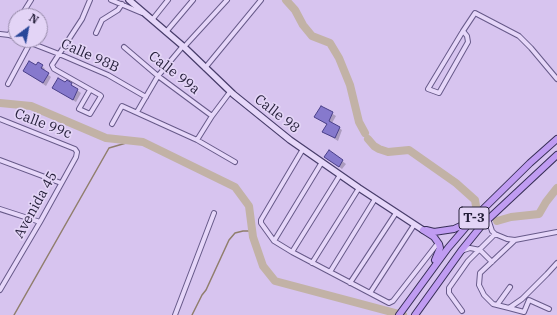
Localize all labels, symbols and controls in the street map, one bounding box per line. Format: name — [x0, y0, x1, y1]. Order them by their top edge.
north arrow — [8, 8, 48, 48]
text: N — [26, 10, 41, 27]
street label: Calle 98B — [58, 36, 122, 76]
street label: Calle 99a — [145, 48, 203, 98]
street label: Calle 98 — [251, 91, 303, 137]
street label: Calle 99c — [12, 105, 74, 143]
street label: Avenida 45 — [11, 169, 61, 241]
road number: T-3 — [459, 207, 489, 229]

